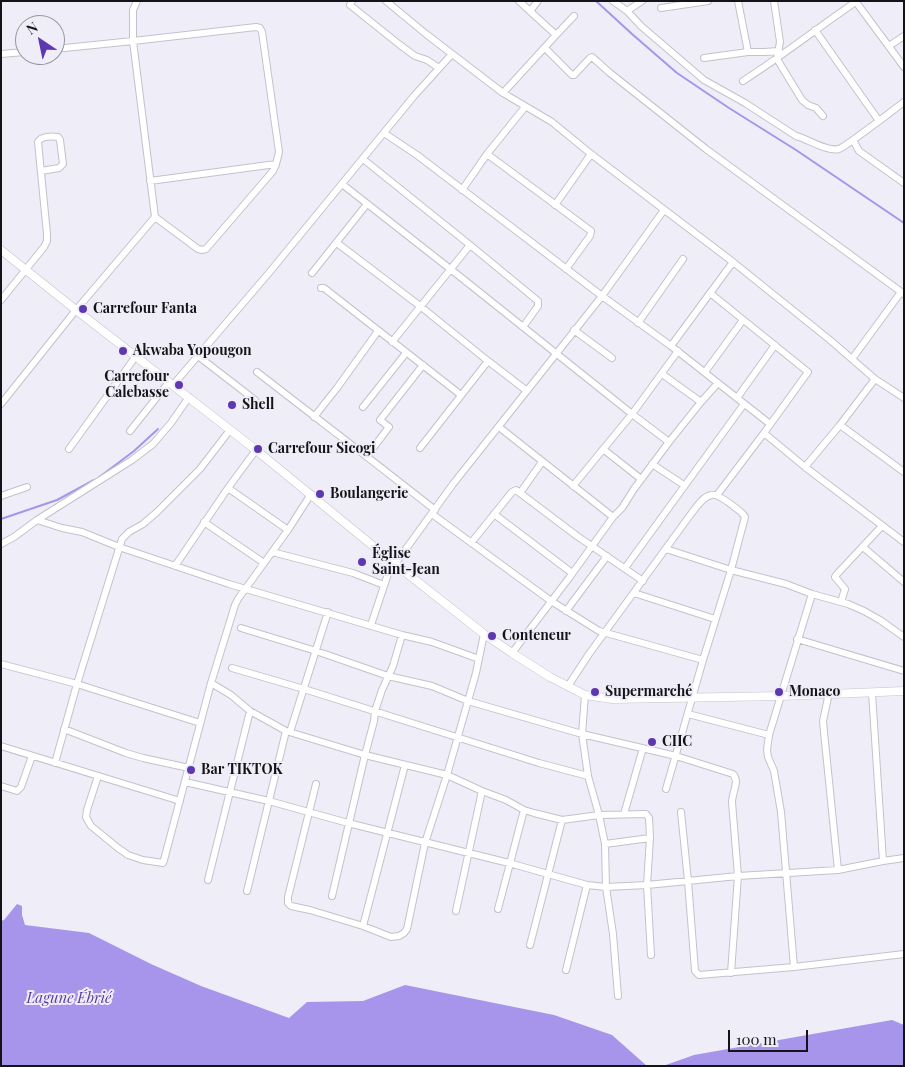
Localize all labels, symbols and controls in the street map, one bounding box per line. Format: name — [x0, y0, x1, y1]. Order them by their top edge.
north arrow — [15, 15, 65, 65]
text: N — [22, 17, 41, 39]
place label: Carrefour Fanta — [93, 301, 197, 317]
marker: Carrefour Fanta — [77, 303, 89, 315]
place label: Akwaba Yopougon — [133, 343, 252, 359]
marker: Akwaba Yopougon — [117, 345, 129, 357]
place label: Carrefour Calebasse — [104, 369, 169, 402]
marker: Carrefour Calebasse — [173, 379, 185, 391]
place label: Shell — [242, 397, 274, 413]
marker: Shell — [226, 399, 238, 411]
place label: Carrefour Sicogi — [268, 441, 376, 457]
marker: Carrefour Sicogi — [252, 443, 264, 455]
place label: Boulangerie — [330, 486, 408, 502]
marker: Boulangerie — [314, 488, 326, 500]
place label: Église Saint-Jean — [372, 546, 440, 578]
marker: Église Saint-Jean — [356, 556, 368, 568]
place label: Conteneur — [502, 628, 571, 644]
marker: Conteneur — [486, 630, 498, 642]
place label: Supermarché — [605, 684, 692, 700]
place label: Monaco — [789, 684, 840, 700]
marker: Supermarché — [589, 686, 601, 698]
marker: Monaco — [773, 686, 785, 698]
place label: CIIC — [662, 734, 692, 750]
marker: CIIC — [646, 736, 658, 748]
place label: Bar TIKTOK — [201, 762, 282, 778]
marker: Bar TIKTOK — [185, 764, 197, 776]
water label: Lagune Ébrié — [27, 989, 111, 1007]
scale bar — [730, 1020, 810, 1052]
text: 100 m — [736, 1029, 777, 1049]

